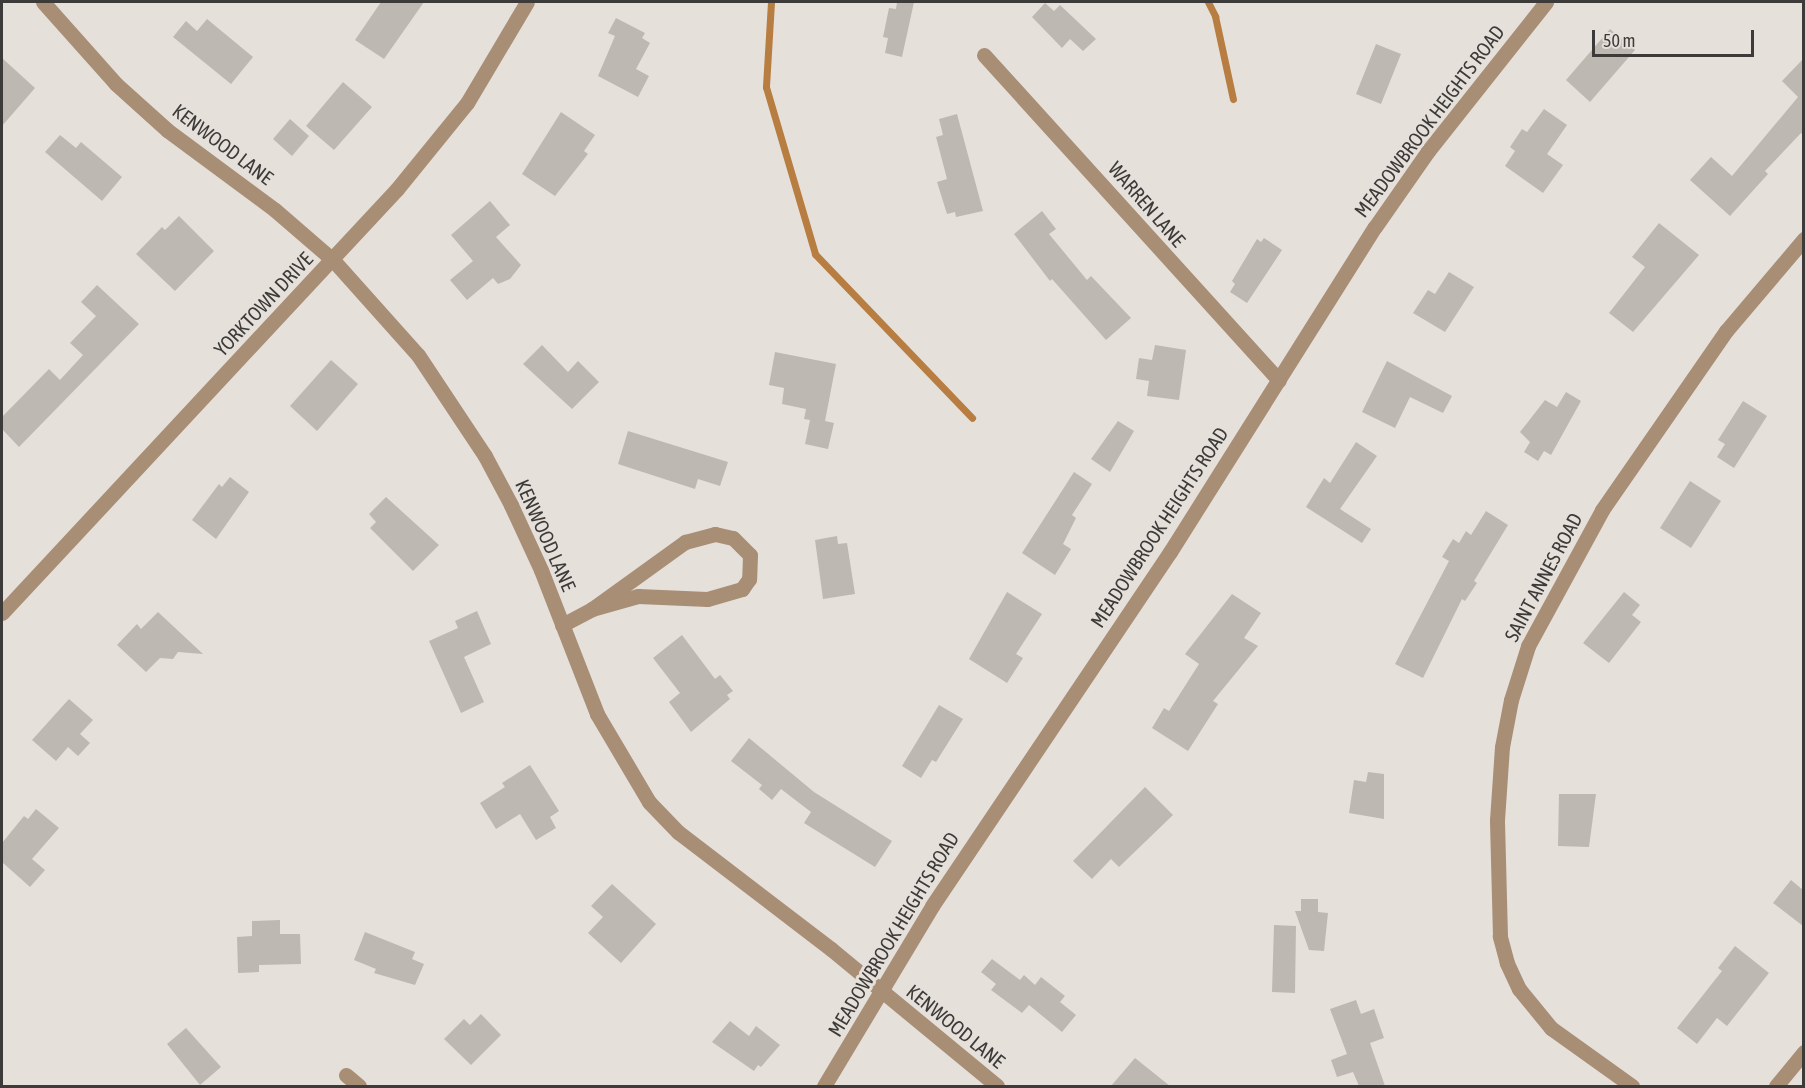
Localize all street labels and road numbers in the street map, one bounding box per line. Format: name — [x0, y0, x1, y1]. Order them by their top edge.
street label: MEADOWBROOK HEIGHTS ROAD — [1349, 20, 1509, 222]
street label: KENWOOD LANE — [168, 98, 278, 190]
street label: WARREN LANE — [1104, 157, 1190, 251]
street label: YORKTOWN DRIVE — [209, 247, 317, 361]
street label: MEADOWBROOK HEIGHTS ROAD — [1085, 422, 1233, 632]
street label: KENWOOD LANE — [511, 475, 581, 595]
street label: SAINT ANNES ROAD — [1499, 509, 1587, 645]
street label: MEADOWBROOK HEIGHTS ROAD — [822, 828, 964, 1040]
street label: KENWOOD LANE — [902, 979, 1010, 1073]

